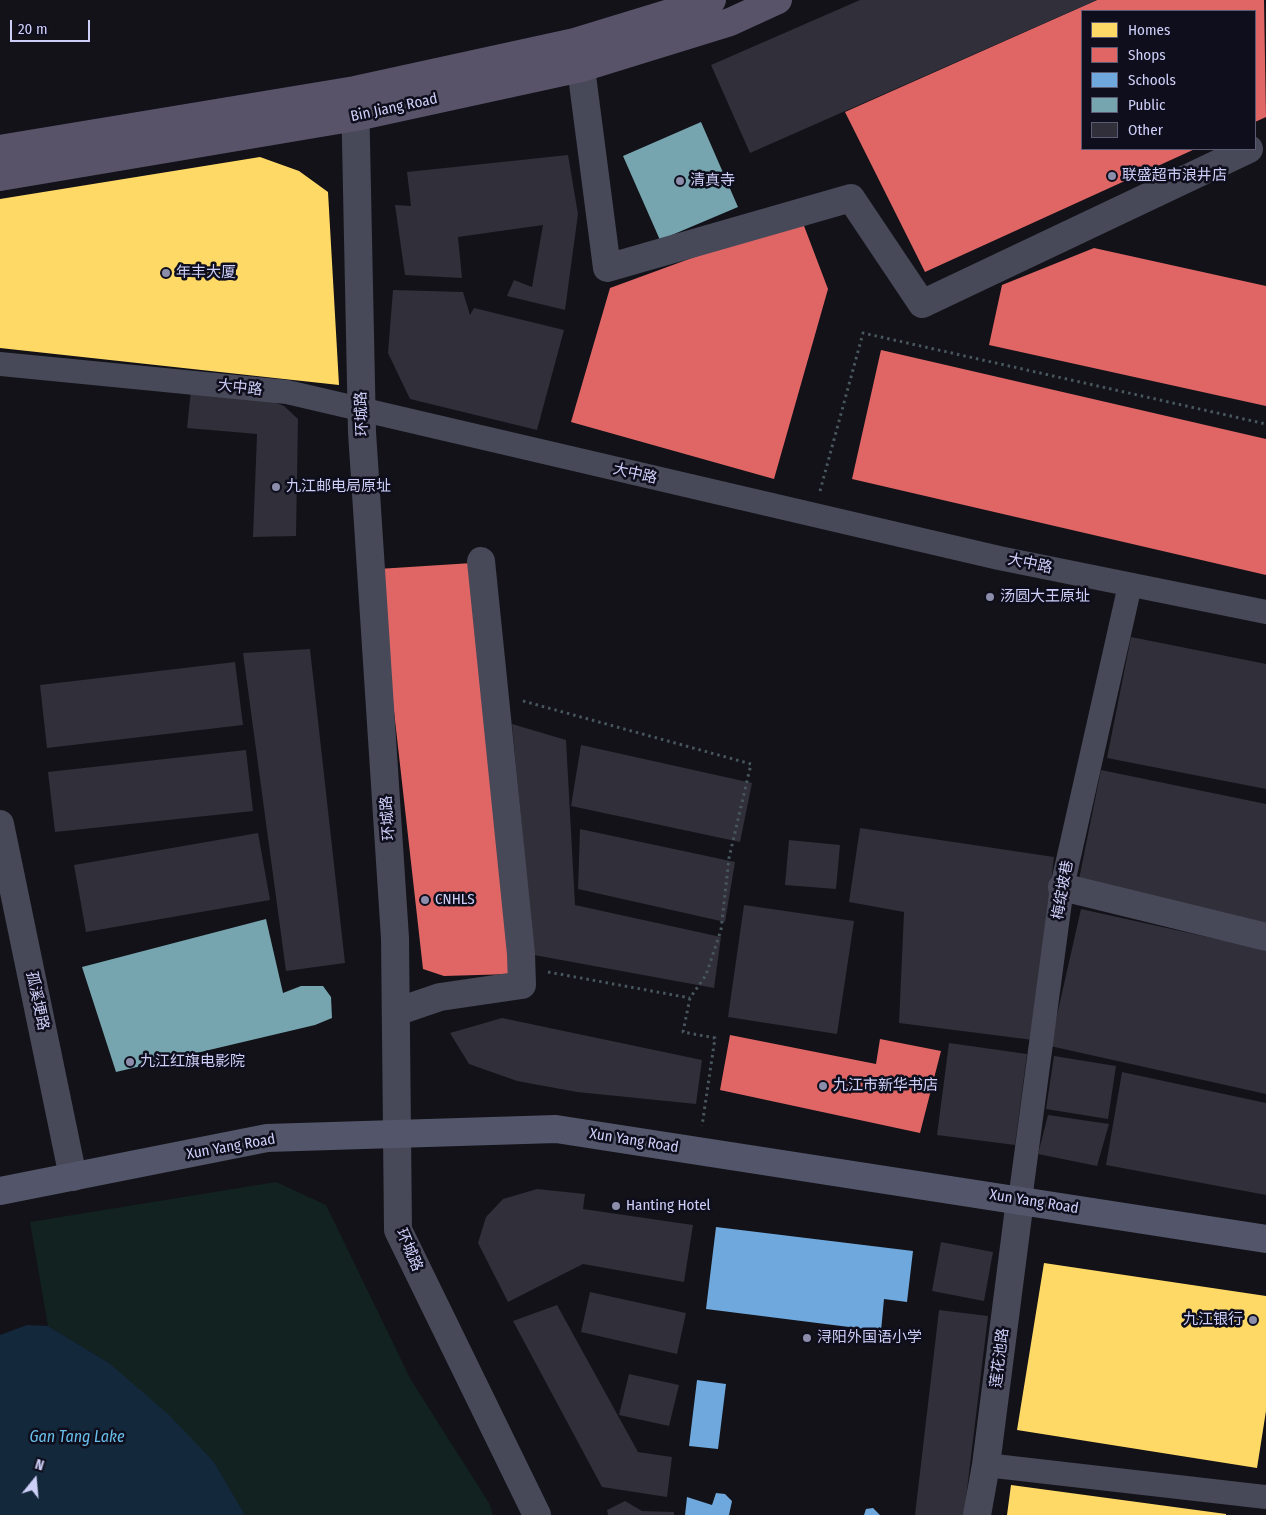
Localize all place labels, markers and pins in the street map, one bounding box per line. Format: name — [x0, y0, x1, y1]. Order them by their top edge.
place label: 联盛超市浪井店 — [1122, 167, 1227, 185]
marker: 联盛超市浪井店 — [1106, 170, 1118, 182]
place label: 清真寺 — [690, 172, 735, 190]
marker: 清真寺 — [674, 175, 686, 187]
place label: 年丰大厦 — [176, 264, 236, 282]
marker: 年丰大厦 — [160, 267, 172, 279]
place label: 九江邮电局原址 — [286, 478, 391, 496]
marker: 九江邮电局原址 — [270, 481, 282, 493]
place label: 汤圆大王原址 — [1000, 588, 1090, 606]
marker: 汤圆大王原址 — [984, 591, 996, 603]
place label: CNHLS — [435, 891, 475, 909]
marker: CNHLS — [419, 894, 431, 906]
place label: 九江红旗电影院 — [140, 1053, 245, 1071]
marker: 九江红旗电影院 — [124, 1056, 136, 1068]
place label: 九江市新华书店 — [833, 1077, 938, 1095]
marker: 九江市新华书店 — [817, 1080, 829, 1092]
place label: Hanting Hotel — [626, 1197, 711, 1215]
marker: Hanting Hotel — [610, 1200, 622, 1212]
place label: 九江银行 — [1183, 1311, 1243, 1329]
marker: 九江银行 — [1247, 1314, 1259, 1326]
place label: 浔阳外国语小学 — [817, 1329, 922, 1347]
marker: 浔阳外国语小学 — [801, 1332, 813, 1344]

